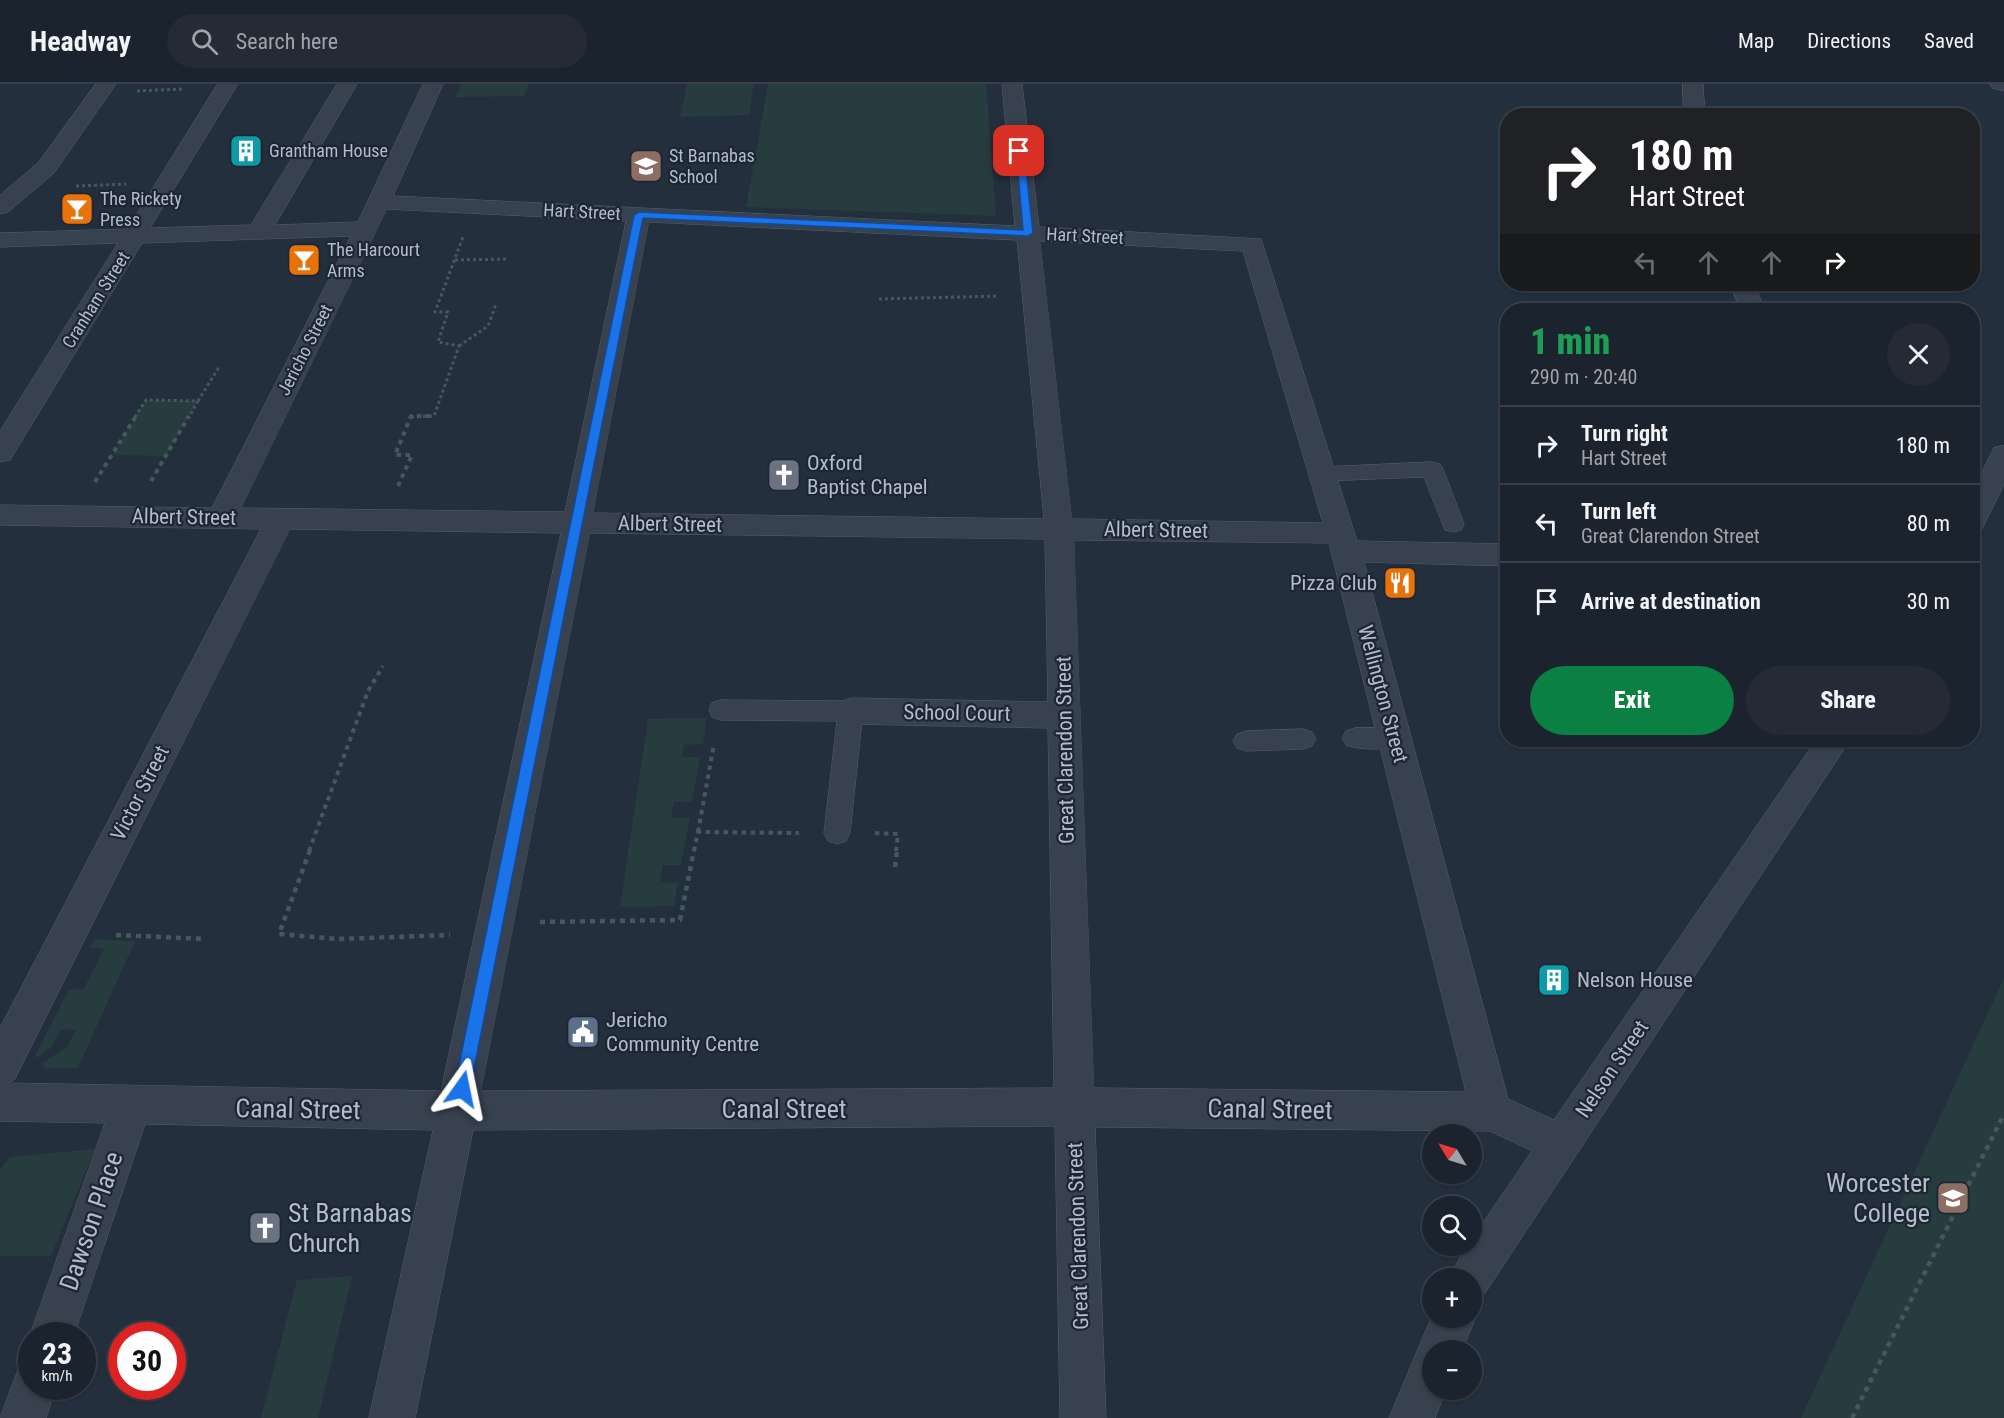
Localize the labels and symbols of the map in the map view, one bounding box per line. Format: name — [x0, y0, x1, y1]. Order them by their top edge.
pin — [993, 125, 1044, 176]
building icon: Grantham House — [228, 133, 264, 169]
place label: Grantham House — [269, 140, 388, 161]
place label: St Barnabas School — [669, 145, 755, 187]
school or university icon: St Barnabas School — [628, 148, 664, 184]
place label: The Rickety Press — [100, 188, 182, 230]
bar icon: The Rickety Press — [59, 191, 95, 227]
street label: Hart Street — [543, 199, 621, 224]
street label: Hart Street — [1046, 223, 1124, 248]
place label: The Harcourt Arms — [327, 239, 420, 281]
bar icon: The Harcourt Arms — [286, 242, 322, 278]
street label: Cranham Street — [58, 248, 134, 352]
street label: Jericho Street — [273, 301, 336, 399]
place label: Oxford Baptist Chapel — [807, 451, 928, 499]
church icon: Oxford Baptist Chapel — [766, 457, 802, 493]
street label: Albert Street — [132, 504, 236, 530]
street label: Albert Street — [618, 511, 722, 537]
street label: Albert Street — [1104, 517, 1208, 543]
restaurant icon: Pizza Club — [1382, 565, 1418, 601]
place label: Pizza Club — [1290, 571, 1377, 595]
street label: Wellington Street — [1353, 623, 1413, 765]
street label: Great Clarendon Street — [1051, 656, 1079, 844]
street label: School Court — [903, 700, 1011, 726]
street label: Victor Street — [106, 742, 174, 844]
building icon: Nelson House — [1536, 962, 1572, 998]
place label: Nelson House — [1577, 968, 1693, 992]
place label: Jericho Community Centre — [606, 1008, 759, 1056]
public building icon: Jericho Community Centre — [565, 1014, 601, 1050]
street label: Nelson Street — [1571, 1016, 1653, 1122]
position arrow — [430, 1057, 494, 1121]
street label: Canal Street — [235, 1093, 361, 1125]
street label: Canal Street — [1207, 1093, 1333, 1125]
street label: Canal Street — [721, 1094, 847, 1124]
north arrow — [1422, 1124, 1482, 1184]
street label: Great Clarendon Street — [1063, 1142, 1093, 1330]
street label: Dawson Place — [53, 1148, 129, 1294]
place label: Worcester College — [1826, 1168, 1930, 1228]
school or university icon: Worcester College — [1935, 1180, 1971, 1216]
place label: St Barnabas Church — [288, 1198, 412, 1258]
church icon: St Barnabas Church — [247, 1210, 283, 1246]
speed limit sign: 30 — [108, 1322, 186, 1400]

